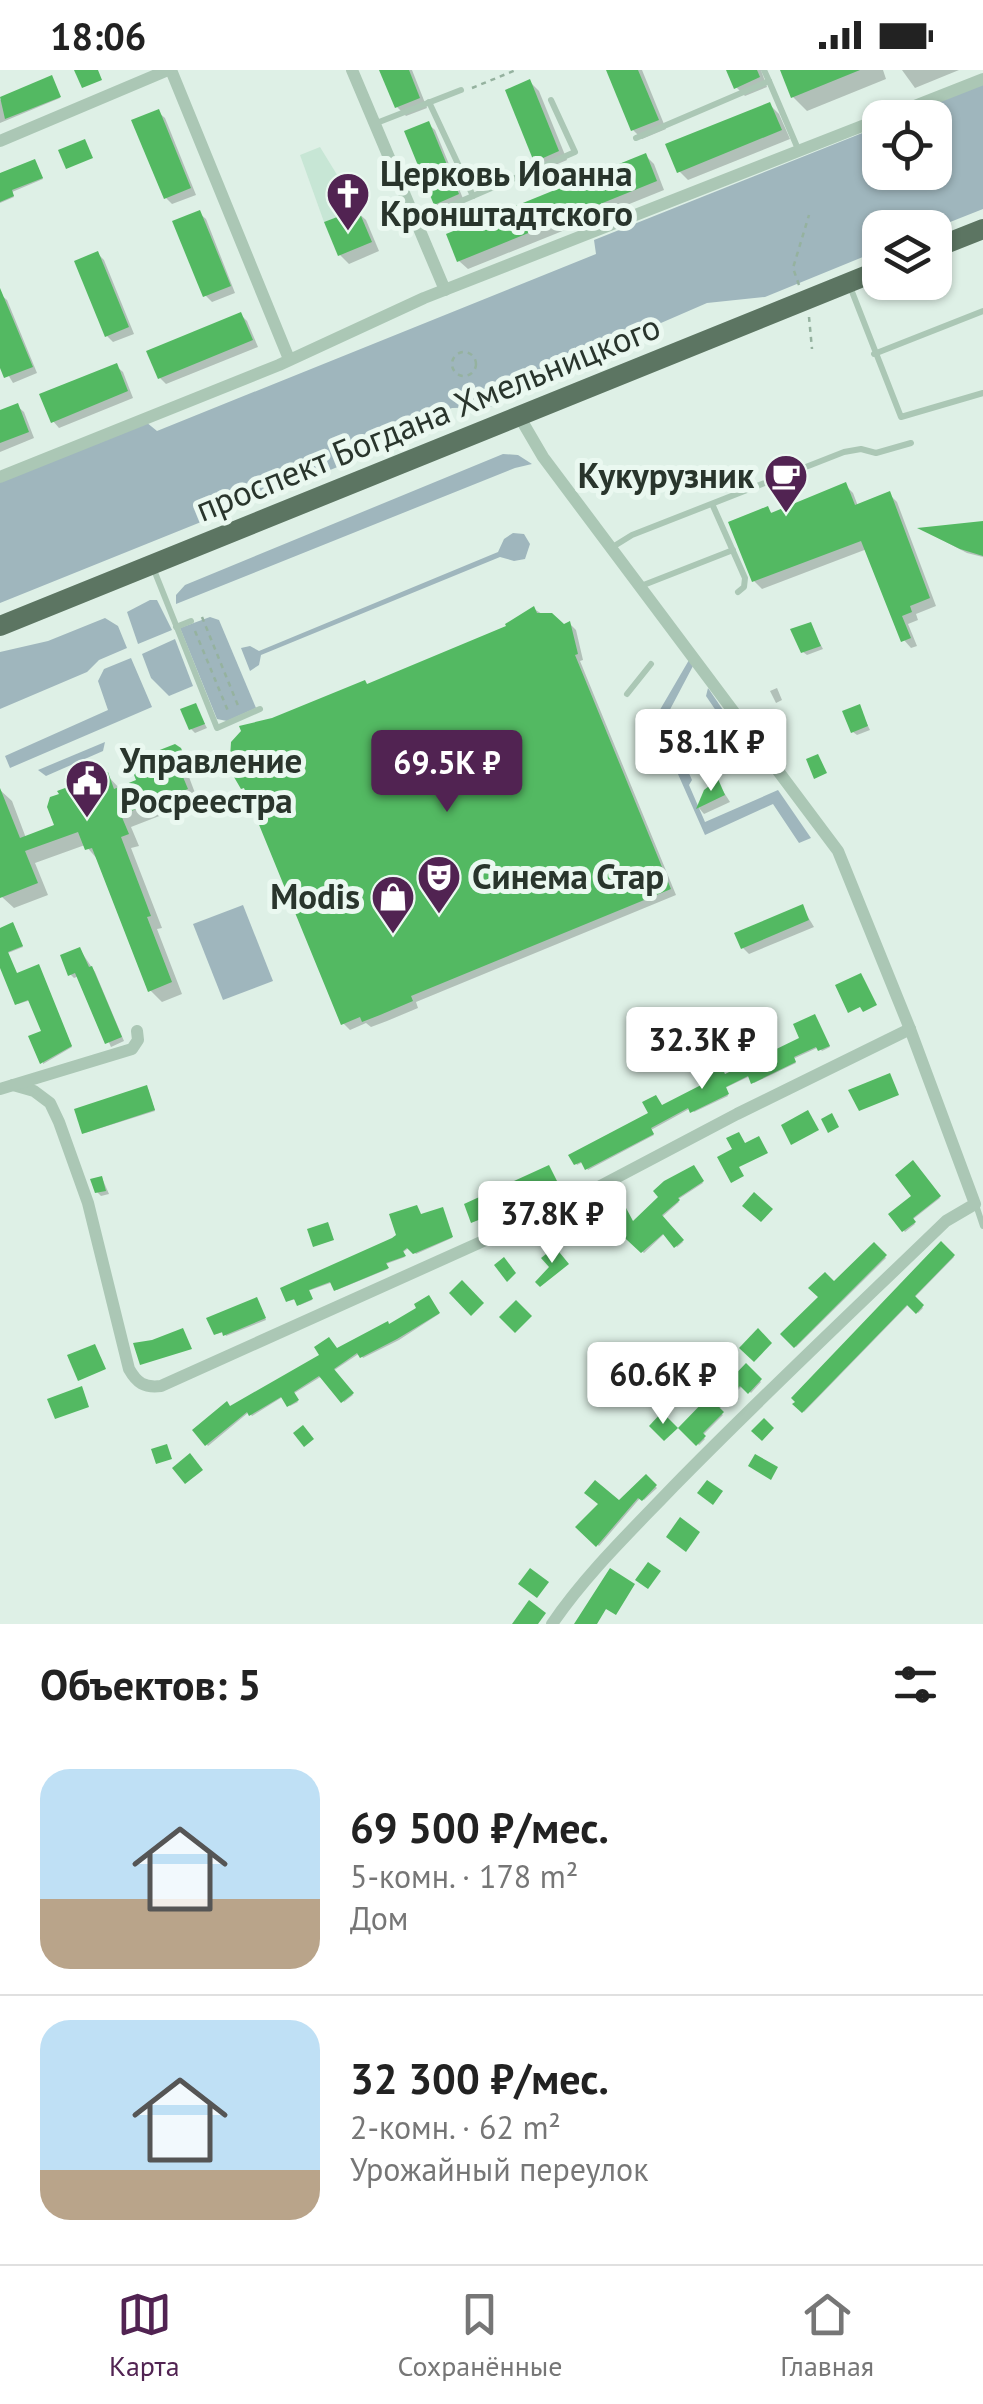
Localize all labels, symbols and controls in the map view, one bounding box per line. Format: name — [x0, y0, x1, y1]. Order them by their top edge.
text: 18:06 — [50, 11, 146, 60]
map controls — [862, 100, 952, 300]
button: locate — [862, 100, 952, 190]
place label: Церковь Иоанна Кронштадтского — [380, 150, 633, 236]
church icon: Церковь Иоанна Кронштадтского — [325, 171, 371, 232]
button: layers — [862, 210, 952, 300]
street label: проспект Богдана Хмельницкого — [188, 303, 667, 532]
place label: Кукурузник — [578, 452, 755, 498]
cafe icon: Кукурузник — [763, 453, 809, 514]
pin: 58.1K ₽ — [619, 709, 803, 794]
text: 58.1K ₽ — [657, 720, 765, 762]
pin: 69.5K ₽ — [355, 730, 539, 815]
place label: Управление Росреестра — [119, 737, 302, 823]
text: 69.5K ₽ — [393, 741, 501, 783]
public building icon: Управление Росреестра — [64, 758, 110, 819]
place label: Синема Стар — [472, 853, 664, 899]
theatre icon: Синема Стар — [416, 854, 462, 915]
place label: Modis — [270, 873, 360, 919]
shop icon: Modis — [370, 874, 416, 935]
pin: 32.3K ₽ — [610, 1007, 794, 1092]
text: 32.3K ₽ — [648, 1018, 756, 1060]
pin: 37.8K ₽ — [460, 1181, 644, 1266]
text: 37.8K ₽ — [500, 1192, 604, 1234]
pin: 60.6K ₽ — [571, 1342, 755, 1427]
text: 60.6K ₽ — [609, 1353, 717, 1395]
text: Объектов: 5 — [40, 1657, 261, 1712]
icon: filters — [888, 1657, 943, 1712]
text: 69 500 ₽/мес. — [350, 1800, 609, 1855]
icon: home — [120, 1809, 240, 1929]
text: 5-комн. · 178 m² — [350, 1855, 578, 1897]
text: Дом — [350, 1897, 408, 1939]
text: 32 300 ₽/мес. — [350, 2051, 609, 2106]
icon: home — [120, 2060, 240, 2180]
text: 2-комн. · 62 m² — [350, 2106, 561, 2148]
text: Урожайный переулок — [350, 2148, 649, 2190]
tab: Карта — [109, 2287, 180, 2384]
tab: Сохранённые — [397, 2287, 563, 2384]
tab: Главная — [780, 2287, 874, 2384]

